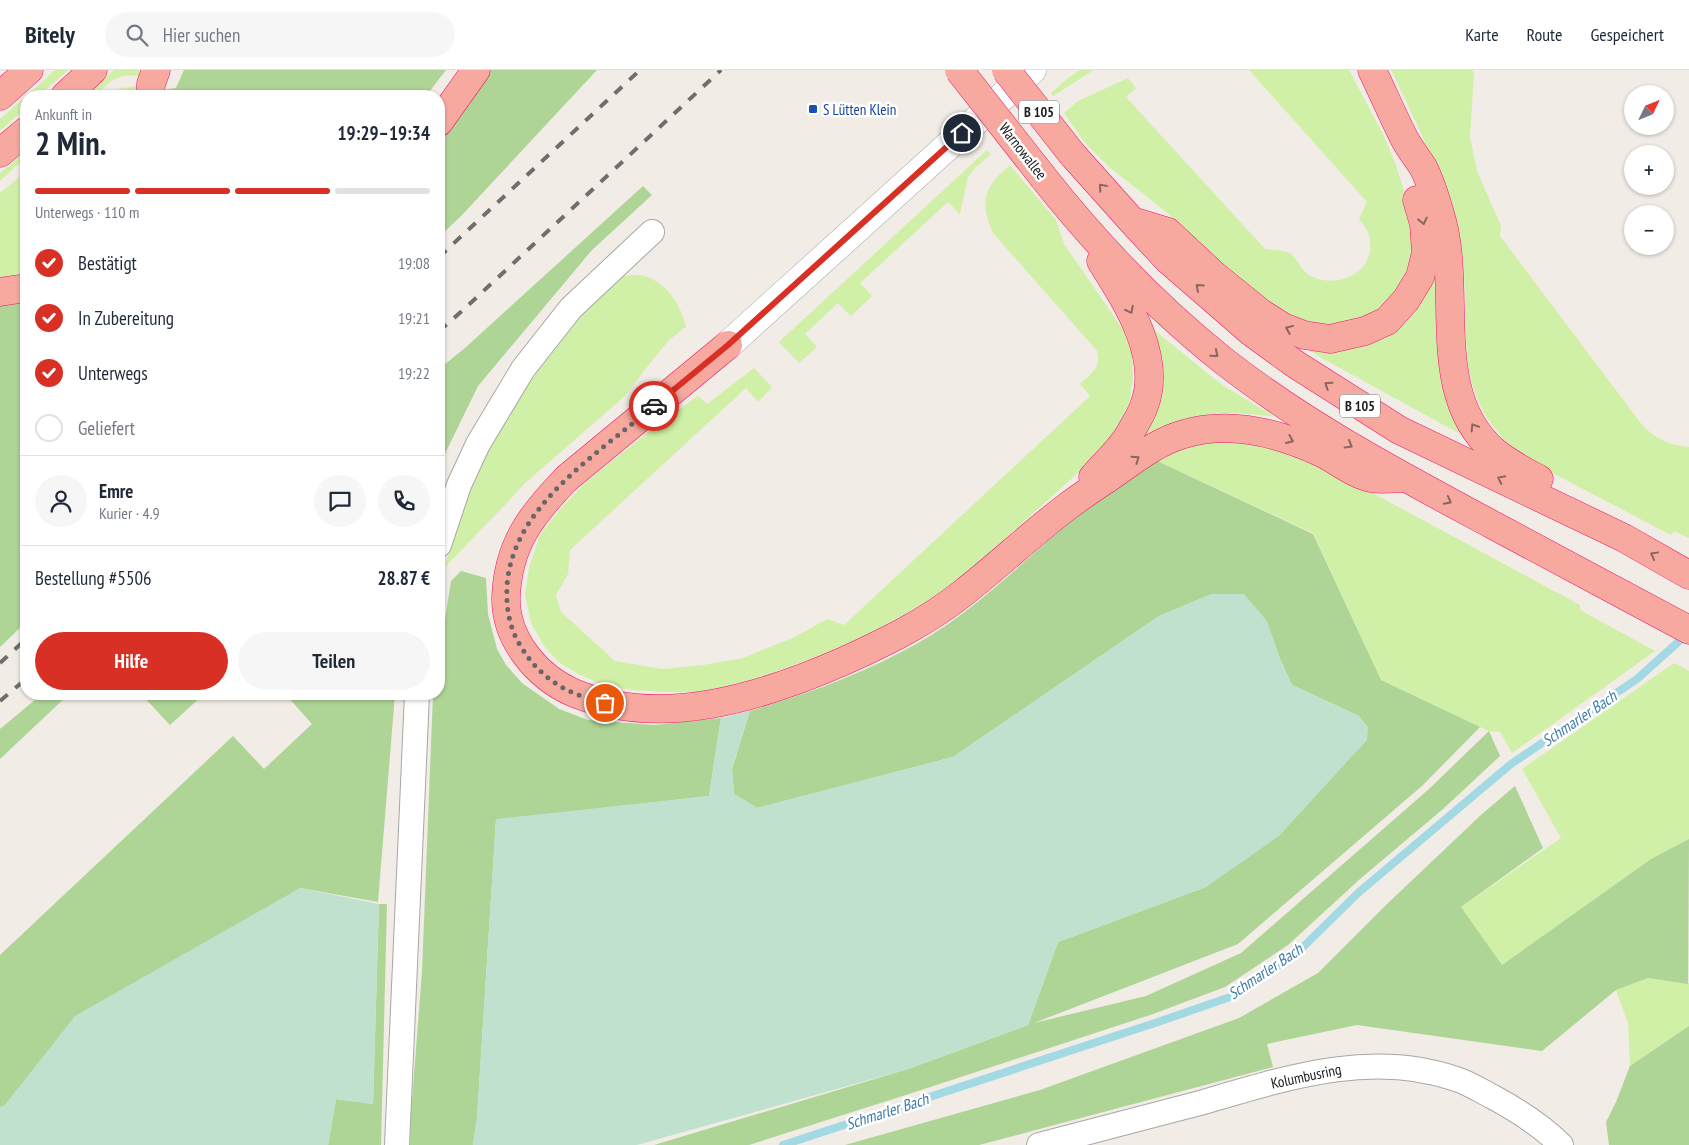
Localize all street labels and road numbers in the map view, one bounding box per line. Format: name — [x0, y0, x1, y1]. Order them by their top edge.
road number: B 105 — [1019, 101, 1059, 124]
street label: Warnowallee — [995, 119, 1051, 183]
road number: B 105 — [1340, 394, 1380, 418]
street label: Kolumbusring — [1269, 1059, 1343, 1093]

